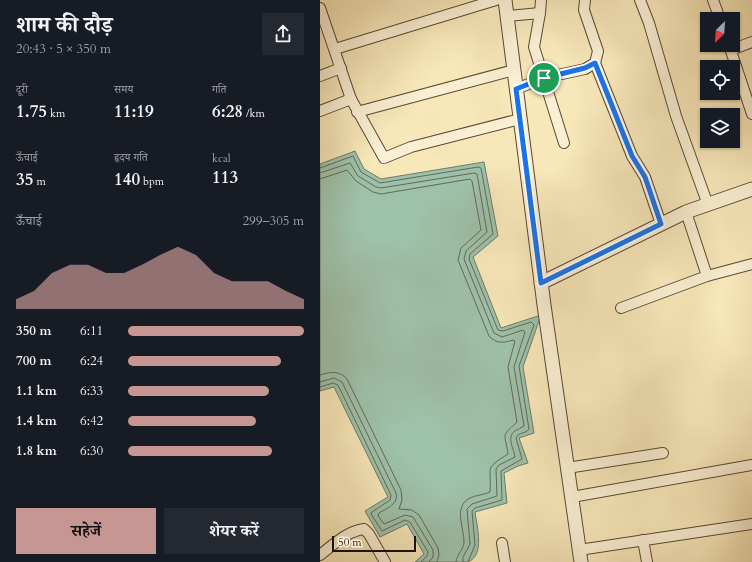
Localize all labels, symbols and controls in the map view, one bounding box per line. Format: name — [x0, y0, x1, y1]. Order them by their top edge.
text: शाम की दौड़ — [16, 10, 113, 40]
north arrow — [700, 12, 740, 52]
map controls — [700, 12, 740, 148]
button: share — [262, 13, 304, 55]
text: 20:43 · 5 × 350 m — [16, 40, 111, 58]
button: locate — [700, 60, 740, 100]
pin — [527, 61, 561, 95]
icon: arrive — [533, 67, 555, 89]
text: दूरी — [16, 82, 28, 97]
text: समय — [114, 82, 133, 97]
text: गति — [212, 82, 226, 97]
text: 1.75 — [16, 100, 47, 123]
text: 11:19 — [114, 100, 154, 123]
text: 6:28 — [212, 100, 243, 123]
text: km — [47, 106, 65, 121]
text: /km — [243, 106, 265, 121]
button: layers — [700, 108, 740, 148]
text: ऊँचाई — [16, 150, 38, 165]
text: हृदय गति — [114, 150, 148, 165]
text: kcal — [212, 151, 230, 166]
text: 113 — [212, 166, 238, 189]
text: 35 — [16, 168, 33, 191]
text: 140 — [114, 168, 140, 191]
text: m — [33, 174, 46, 189]
text: bpm — [140, 174, 164, 189]
text: ऊँचाई — [16, 212, 42, 230]
text: 299–305 m — [242, 212, 304, 230]
text: 350 m — [16, 322, 51, 340]
text: 6:11 — [80, 322, 103, 340]
text: 700 m — [16, 352, 51, 370]
text: 6:24 — [80, 352, 103, 370]
text: 1.1 km — [16, 382, 57, 400]
text: 6:33 — [80, 382, 103, 400]
text: 1.4 km — [16, 412, 57, 430]
text: 6:42 — [80, 412, 103, 430]
text: 1.8 km — [16, 442, 57, 460]
text: 6:30 — [80, 442, 103, 460]
button: सहेजें — [16, 508, 156, 554]
button: शेयर करें — [164, 508, 304, 554]
scale bar — [332, 534, 416, 553]
text: 50 m — [338, 535, 362, 550]

